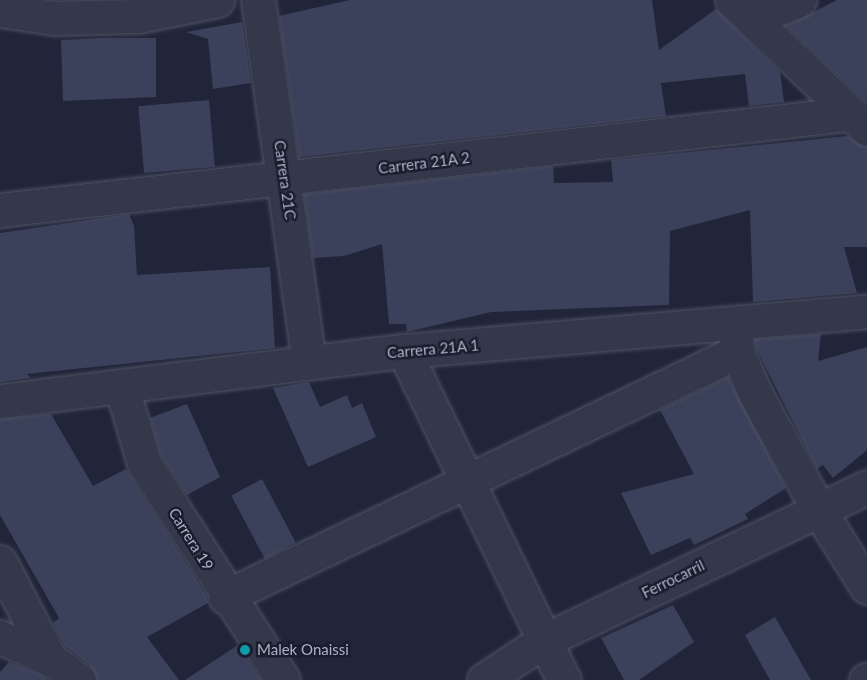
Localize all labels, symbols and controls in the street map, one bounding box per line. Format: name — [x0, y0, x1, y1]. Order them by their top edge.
street label: Carrera 21C — [271, 139, 299, 221]
street label: Carrera 21A 2 — [377, 148, 471, 178]
street label: Carrera 21A 1 — [386, 336, 480, 362]
street label: Carrera 19 — [165, 505, 217, 573]
street label: Ferrocarril — [639, 556, 707, 602]
place label: Malek Onaissi — [257, 641, 349, 659]
marker: Malek Onaissi — [238, 643, 252, 657]

